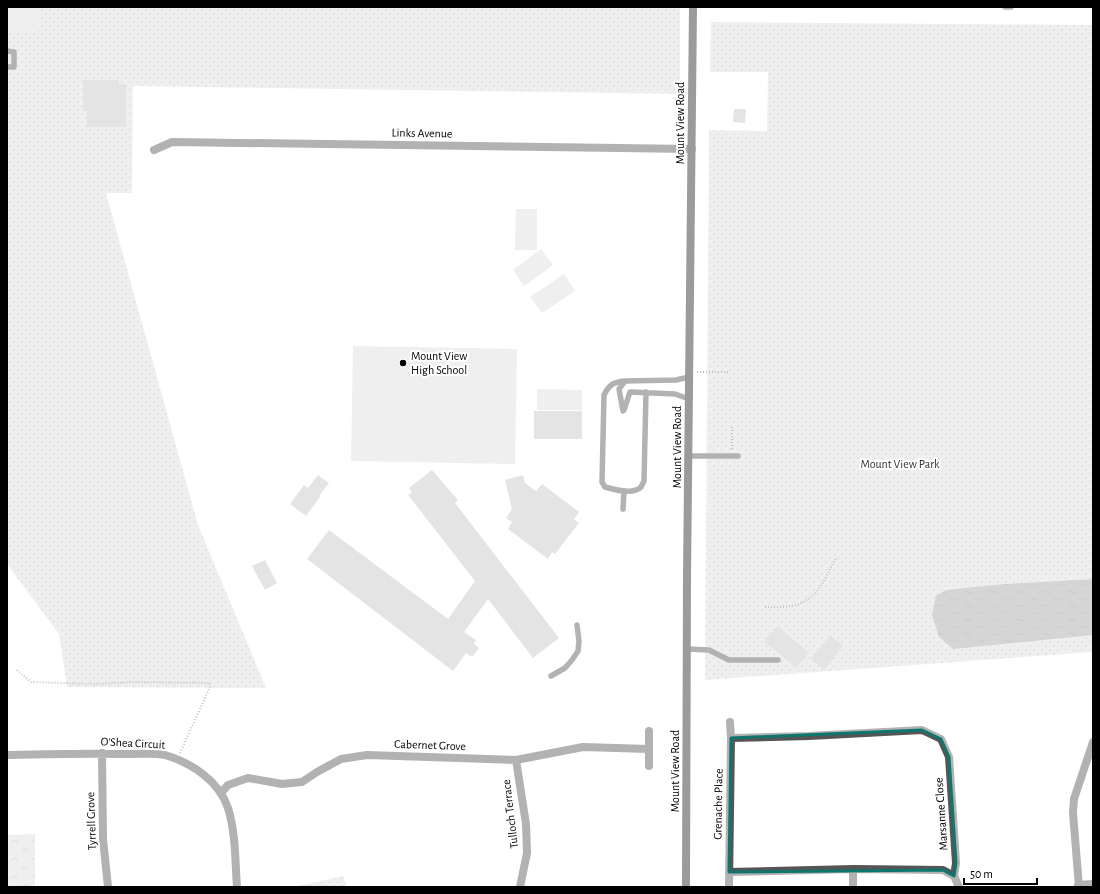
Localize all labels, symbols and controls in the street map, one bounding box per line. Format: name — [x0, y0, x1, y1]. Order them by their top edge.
street label: Mount View Road — [674, 82, 686, 164]
street label: Links Avenue — [391, 126, 453, 140]
place label: Mount View High School — [411, 350, 467, 376]
marker: Mount View High School — [398, 358, 408, 368]
street label: Mount View Road — [671, 406, 683, 488]
park label: Mount View Park — [860, 458, 940, 470]
street label: Mount View Road — [669, 730, 681, 812]
street label: O'Shea Circuit — [100, 735, 166, 751]
street label: Cabernet Grove — [394, 738, 466, 752]
street label: Grenache Place — [711, 768, 725, 840]
street label: Marsanne Close — [932, 777, 950, 851]
street label: Tulloch Terrace — [500, 779, 520, 849]
street label: Tyrrell Grove — [84, 792, 99, 850]
scale bar — [964, 860, 1037, 886]
text: 50 m — [970, 868, 993, 880]

